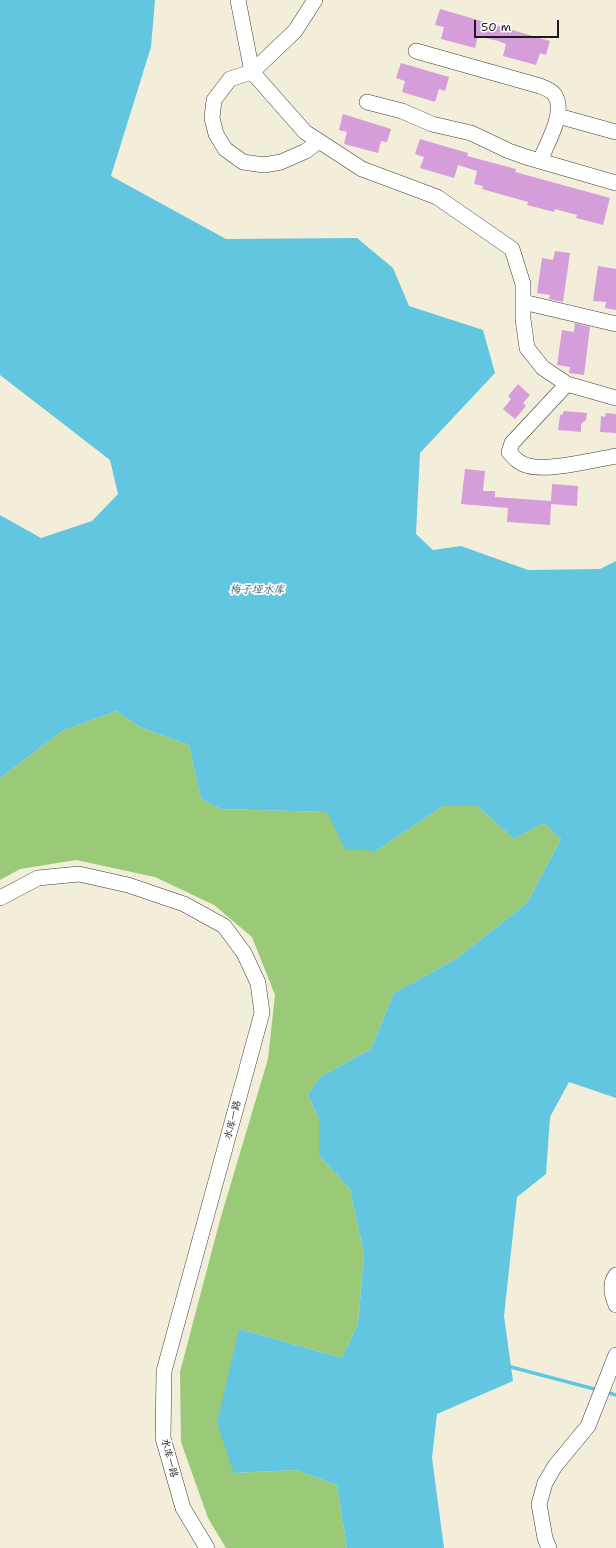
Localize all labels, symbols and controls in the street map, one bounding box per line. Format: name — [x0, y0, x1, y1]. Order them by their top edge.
scale bar — [476, 12, 561, 38]
text: 50 m — [481, 19, 511, 35]
water label: 梅子垭水库 — [230, 583, 284, 597]
street label: 水库一路 — [222, 1099, 244, 1141]
street label: 水库一路 — [158, 1437, 180, 1479]

